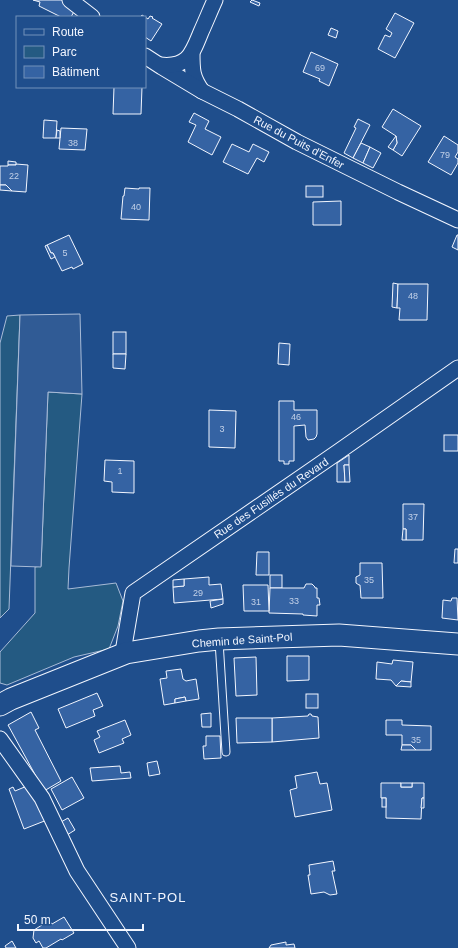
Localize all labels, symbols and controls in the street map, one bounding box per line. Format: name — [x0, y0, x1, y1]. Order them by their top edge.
legend — [16, 16, 146, 88]
text: Route — [52, 25, 84, 39]
text: Parc — [52, 45, 77, 59]
house number: 69 — [315, 63, 325, 73]
text: Bâtiment — [52, 65, 100, 79]
street label: Rue du Puits d'Enfer — [252, 113, 347, 171]
house number: 38 — [68, 138, 78, 148]
house number: 79 — [440, 150, 450, 160]
house number: 22 — [9, 171, 19, 181]
house number: 40 — [131, 202, 141, 212]
house number: 5 — [62, 248, 68, 258]
house number: 48 — [408, 291, 418, 301]
house number: 46 — [291, 412, 301, 422]
house number: 3 — [219, 424, 225, 434]
street label: Rue des Fusillés du Revard — [212, 455, 330, 541]
house number: 1 — [117, 466, 123, 476]
house number: 37 — [408, 512, 418, 522]
house number: 35 — [364, 575, 374, 585]
house number: 29 — [193, 588, 203, 598]
house number: 33 — [289, 596, 299, 606]
house number: 31 — [251, 597, 261, 607]
street label: Chemin de Saint-Pol — [191, 630, 293, 650]
house number: 35 — [411, 735, 421, 745]
district label: SAINT-POL — [110, 890, 186, 905]
scale bar — [18, 906, 143, 932]
text: 50 m — [24, 913, 51, 927]

